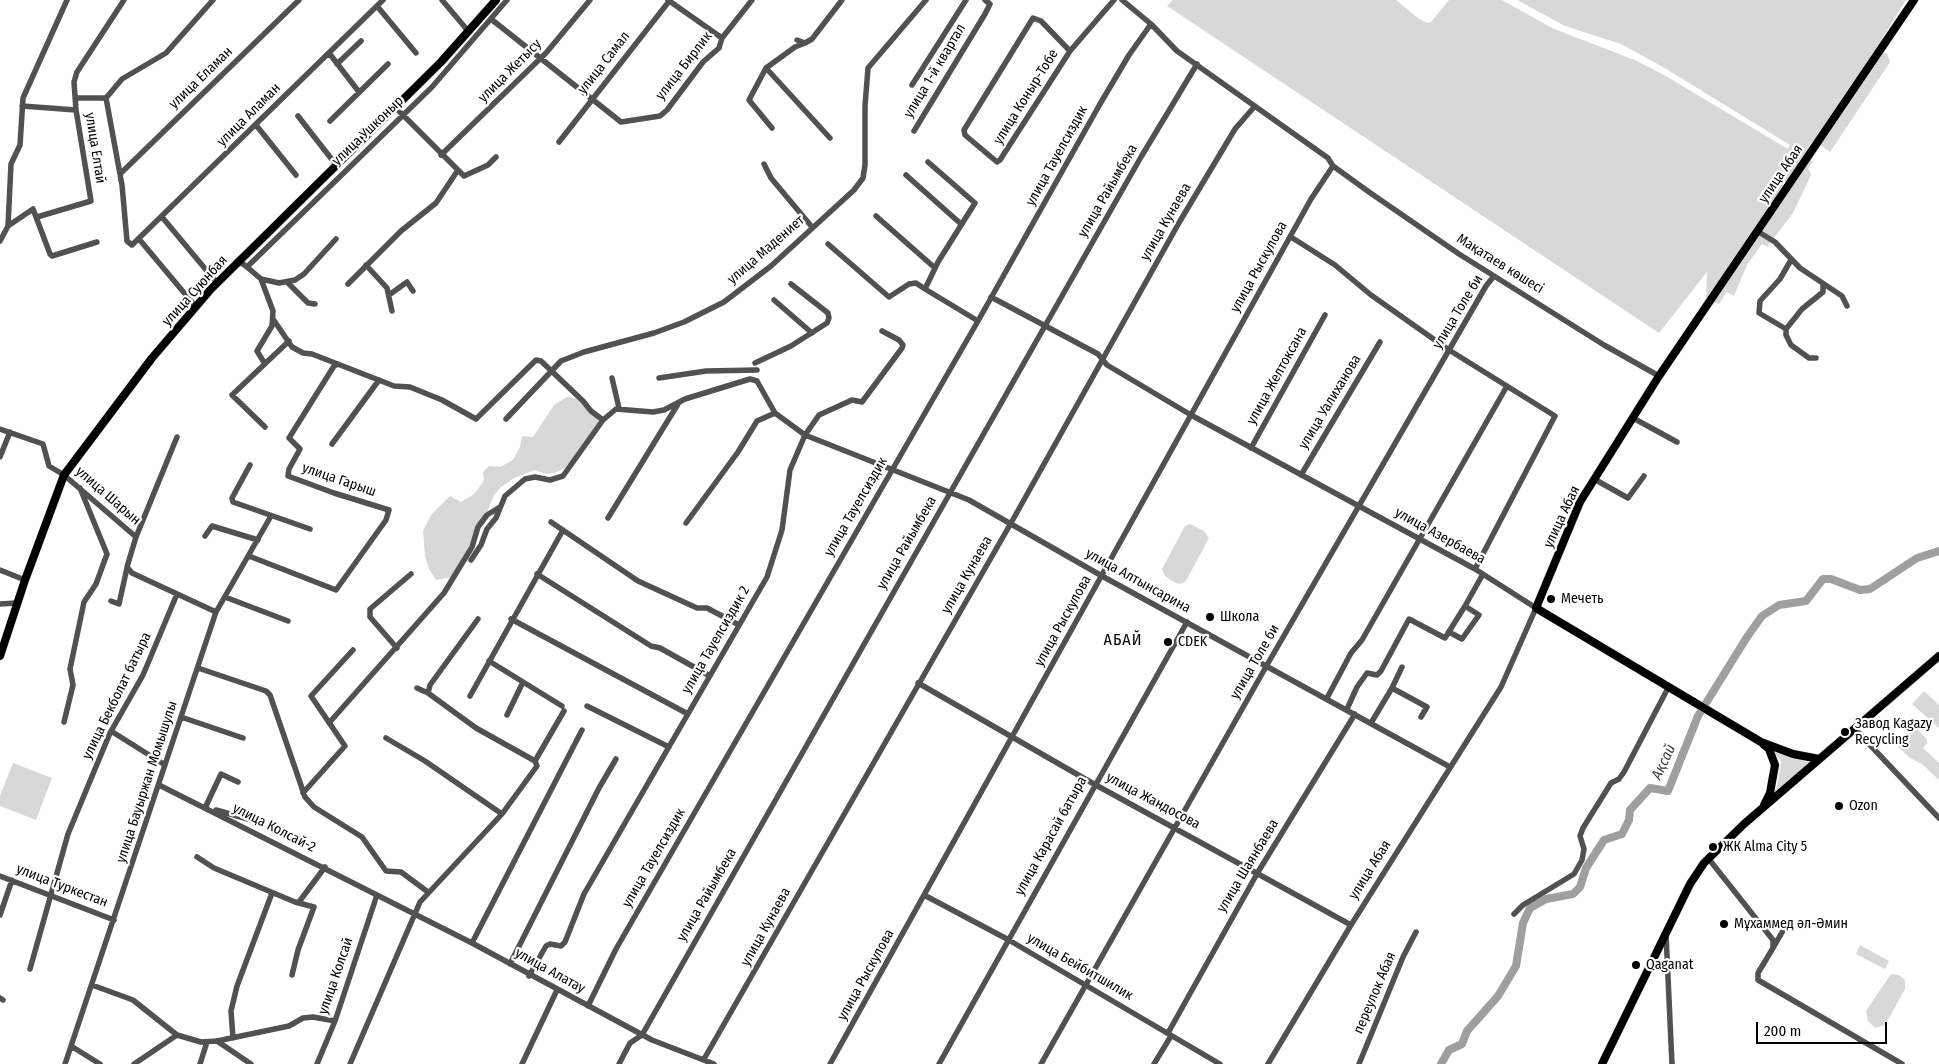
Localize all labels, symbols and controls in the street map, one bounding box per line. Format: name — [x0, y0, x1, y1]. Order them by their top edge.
street label: улица 1-й квартал — [900, 21, 970, 121]
street label: улица Самал — [574, 28, 634, 98]
street label: улица Бирлик — [652, 29, 716, 103]
street label: улица Жетысу — [475, 36, 545, 106]
street label: улица Еламан — [166, 44, 236, 112]
street label: улица Коныр-Тобе — [990, 46, 1062, 148]
street label: улица Аламан — [214, 80, 284, 150]
street label: улица Ушконыр — [329, 93, 407, 169]
street label: улица Тауелсиздик — [1023, 103, 1091, 209]
street label: улица Елтай — [81, 111, 109, 185]
street label: улица Райымбека — [1075, 142, 1141, 240]
street label: улица Абая — [1755, 142, 1807, 206]
street label: улица Кунаева — [1137, 180, 1195, 264]
street label: улица Мадениет — [724, 212, 808, 288]
street label: улица Рыскулова — [1227, 218, 1291, 316]
street label: Мақатаев көшесі — [1453, 230, 1547, 298]
street label: улица Суюнбая — [159, 252, 231, 330]
street label: улица Толе би — [1429, 272, 1487, 352]
street label: улица Желтоксана — [1243, 324, 1311, 428]
street label: улица Уалиханова — [1295, 352, 1365, 452]
street label: улица Тауелсиздик — [821, 454, 891, 560]
street label: улица Гарыш — [300, 460, 378, 500]
street label: улица Шарын — [72, 463, 144, 529]
street label: улица Абая — [1540, 483, 1584, 551]
street label: улица Райымбека — [874, 494, 940, 592]
street label: улица Азербаева — [1392, 504, 1488, 568]
street label: улица Кунаева — [938, 533, 996, 617]
street label: улица Алтынсарина — [1083, 545, 1193, 617]
street label: улица Рыскулова — [1031, 572, 1095, 670]
street label: улица Тауелсиздик 2 — [678, 583, 754, 697]
place label: Мечеть — [1561, 591, 1604, 607]
marker: Мечеть — [1545, 593, 1557, 605]
place label: Школа — [1220, 609, 1259, 625]
marker: Школа — [1204, 611, 1216, 623]
street label: улица Толе би — [1227, 622, 1283, 702]
street label: улица Бекболат батыра — [79, 630, 155, 762]
district label: АБАЙ — [1103, 631, 1143, 651]
place label: CDEK — [1178, 634, 1207, 650]
marker: CDEK — [1162, 636, 1174, 648]
street label: улица Бауыржан Момышулы — [113, 699, 181, 865]
place label: Завод Kagazy Recycling — [1855, 716, 1932, 749]
marker: Завод Kagazy Recycling — [1839, 726, 1851, 738]
water label: Ақсай — [1648, 742, 1680, 782]
street label: улица Жандосова — [1103, 769, 1203, 833]
street label: улица Карасай батыра — [1011, 774, 1091, 898]
place label: Ozon — [1849, 798, 1878, 814]
street label: улица Колсай-2 — [230, 800, 318, 856]
marker: Ozon — [1833, 800, 1845, 812]
street label: улица Тауелсиздик — [619, 805, 689, 911]
street label: улица Шаянбаева — [1214, 816, 1282, 916]
street label: улица Абая — [1345, 837, 1395, 903]
place label: ЖК Alma City 5 — [1723, 839, 1807, 855]
marker: ЖК Alma City 5 — [1707, 841, 1719, 853]
street label: улица Райымбека — [674, 846, 740, 944]
street label: улица Туркестан — [14, 861, 110, 911]
street label: улица Кунаева — [738, 885, 794, 969]
place label: Мұхаммед әл-Әмин — [1734, 916, 1848, 932]
marker: Мұхаммед әл-Әмин — [1718, 918, 1730, 930]
street label: улица Рыскулова — [834, 926, 898, 1024]
street label: улица Бейбитшилик — [1024, 930, 1136, 1004]
street label: улица Колсай — [315, 935, 357, 1017]
street label: улица Алатау — [512, 945, 588, 997]
street label: переулок Абая — [1350, 949, 1400, 1037]
place label: Qaganat — [1646, 957, 1693, 973]
marker: Qaganat — [1630, 959, 1642, 971]
scale bar — [1759, 1012, 1890, 1044]
text: 200 m — [1764, 1022, 1801, 1040]

